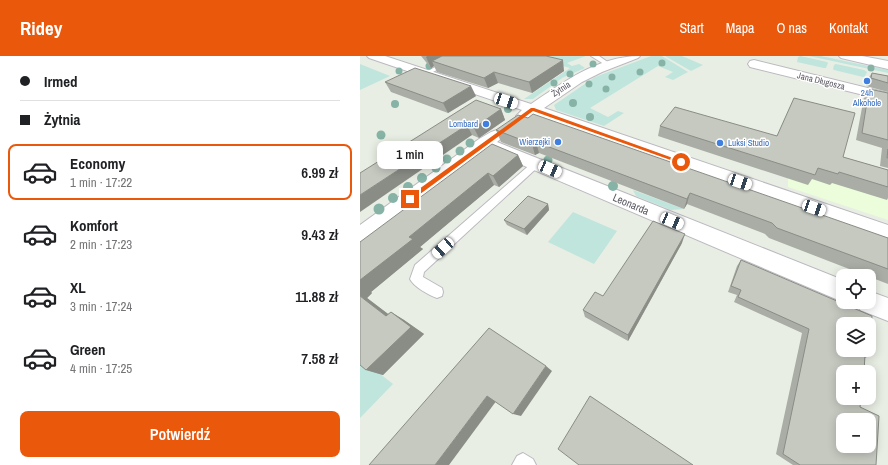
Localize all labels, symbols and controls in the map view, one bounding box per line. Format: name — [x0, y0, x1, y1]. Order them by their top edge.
text: Ridey — [20, 15, 62, 41]
text: Start — [679, 19, 704, 37]
text: Mapa — [726, 19, 754, 37]
text: O nas — [776, 19, 807, 37]
text: Kontakt — [829, 19, 868, 37]
street label: Jana Długosza — [796, 69, 846, 93]
text: Irmed — [44, 71, 78, 92]
marker: 24h Alkohole — [862, 76, 872, 86]
street label: Żytnia — [549, 78, 573, 100]
place label: 24h Alkohole — [852, 87, 881, 109]
car — [493, 92, 519, 110]
text: Żytnia — [44, 109, 80, 130]
place label: Lombard — [449, 118, 478, 130]
marker: Lombard — [481, 119, 491, 129]
place label: Wierzejki — [519, 136, 550, 148]
marker: Wierzejki — [553, 137, 563, 147]
place label: Luksi Studio — [728, 137, 769, 149]
marker: Luksi Studio — [715, 138, 725, 148]
callout: 1 min — [377, 141, 443, 169]
text: 1 min — [396, 146, 424, 163]
text: Economy — [70, 153, 125, 174]
route start — [672, 153, 690, 171]
icon: car — [22, 154, 58, 190]
car — [537, 159, 563, 179]
text: 6.99 zł — [301, 162, 338, 183]
car — [727, 172, 753, 192]
text: 1 min · 17:22 — [70, 174, 132, 191]
route end — [401, 190, 419, 208]
street label: Leonarda — [611, 190, 651, 218]
car — [801, 198, 827, 218]
car — [659, 211, 685, 231]
text: Komfort — [70, 215, 118, 236]
icon: car — [22, 216, 58, 252]
text: 9.43 zł — [301, 224, 338, 245]
text: 2 min · 17:23 — [70, 236, 132, 253]
car — [430, 236, 456, 260]
map controls — [836, 269, 876, 453]
button: locate — [836, 269, 876, 309]
text: XL — [70, 277, 86, 298]
icon: car — [22, 278, 58, 314]
text: 11.88 zł — [295, 286, 338, 307]
text: 3 min · 17:24 — [70, 298, 132, 315]
button: layers — [836, 317, 876, 357]
text: Green — [70, 339, 106, 360]
icon: car — [22, 340, 58, 376]
text: 7.58 zł — [301, 348, 338, 369]
text: 4 min · 17:25 — [70, 360, 132, 377]
button: + — [836, 365, 876, 405]
button: Potwierdź — [20, 411, 340, 457]
button: − — [836, 413, 876, 453]

